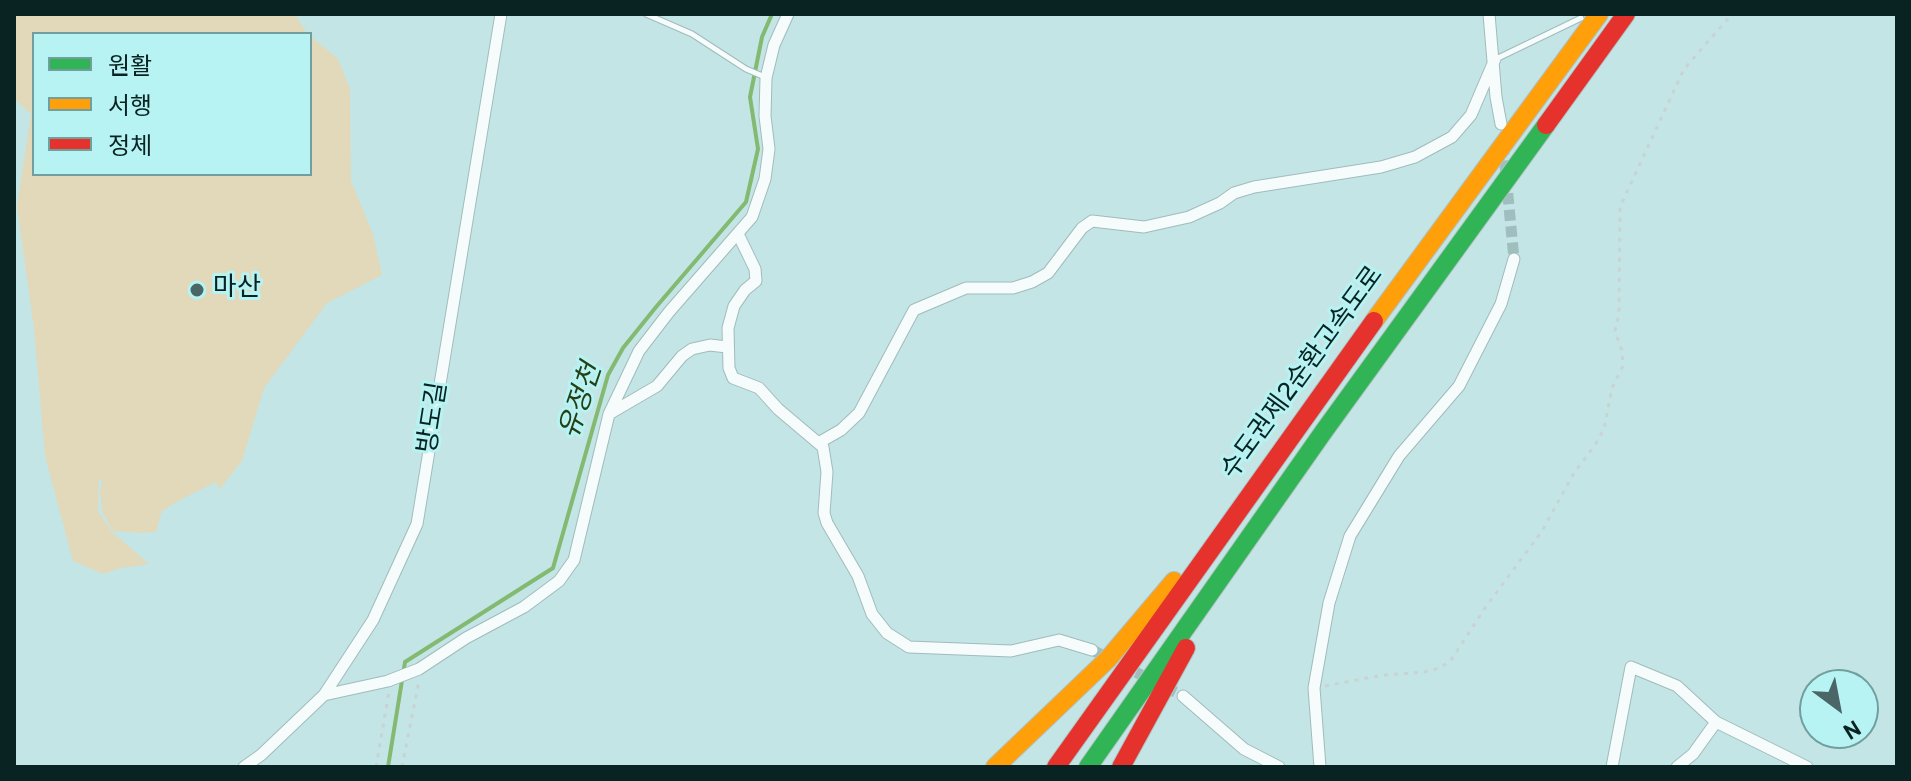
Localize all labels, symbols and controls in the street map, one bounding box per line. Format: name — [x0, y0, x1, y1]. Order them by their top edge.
legend — [32, 32, 312, 176]
text: 원활 — [108, 53, 152, 83]
text: 서행 — [108, 93, 152, 123]
text: 정체 — [108, 133, 152, 163]
street label: 수도권제2순환고속도로 — [1216, 262, 1392, 486]
place label: 마산 — [213, 274, 261, 306]
marker: 마산 — [188, 281, 206, 299]
water label: 유정천 — [555, 360, 611, 444]
street label: 방도길 — [414, 380, 456, 456]
north arrow — [1799, 669, 1879, 749]
text: N — [1837, 712, 1865, 744]

